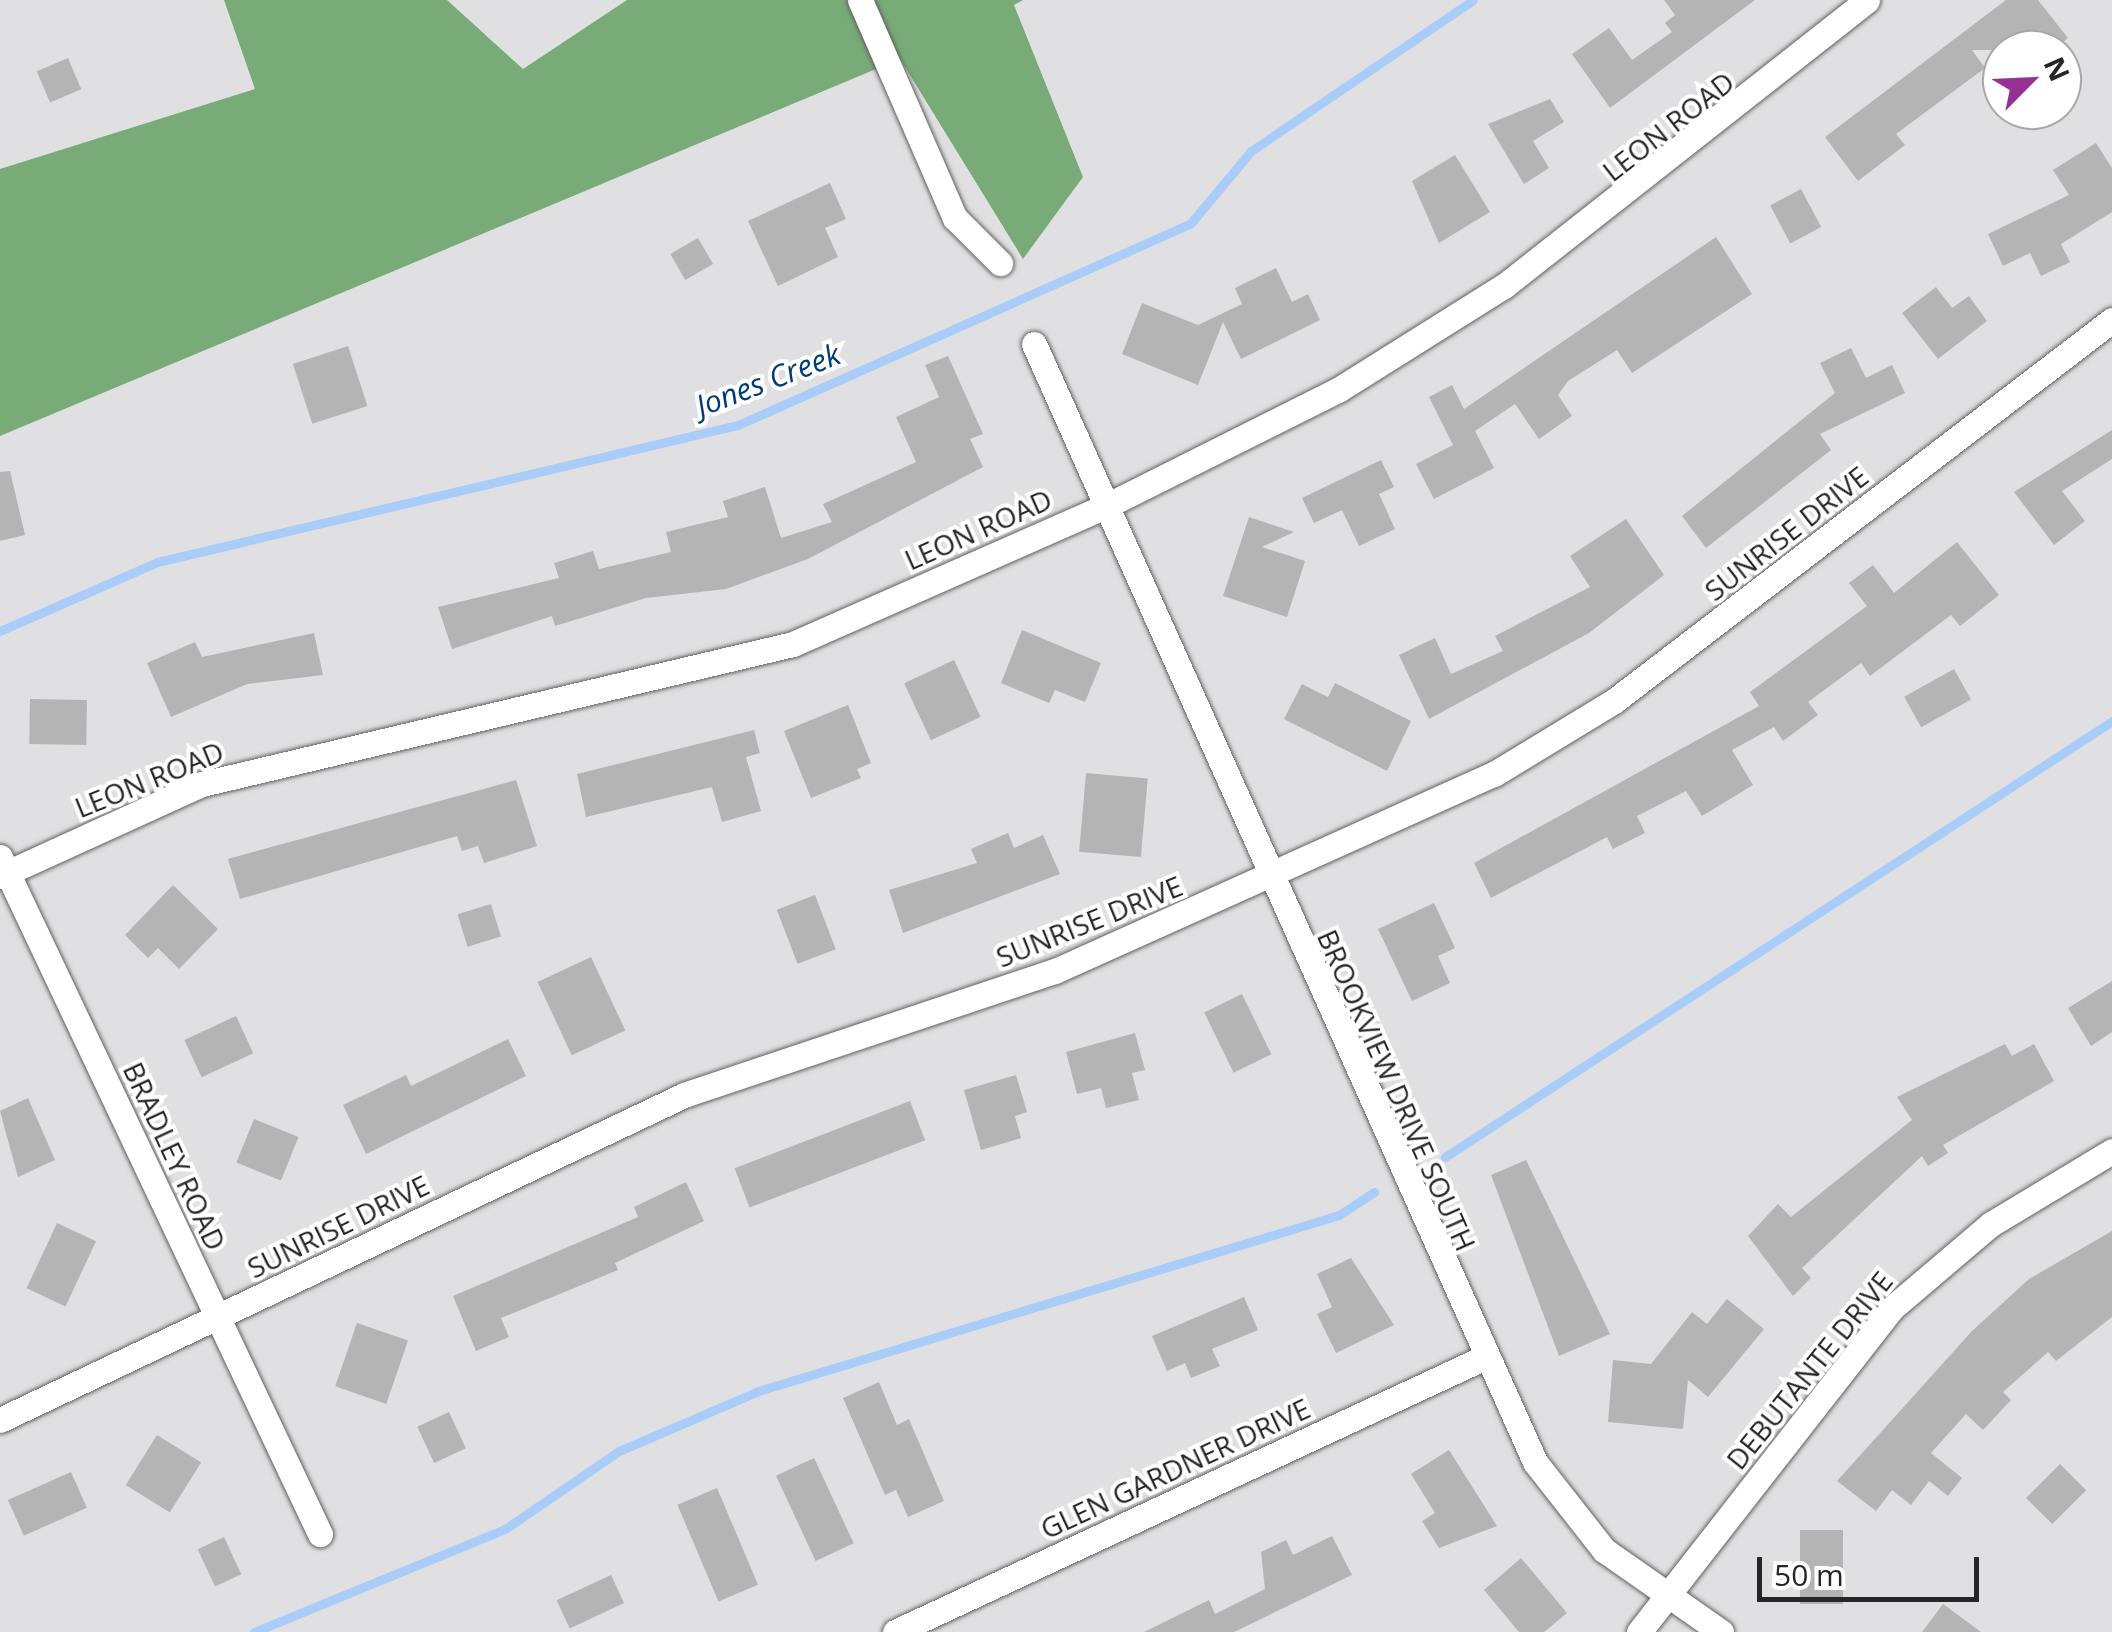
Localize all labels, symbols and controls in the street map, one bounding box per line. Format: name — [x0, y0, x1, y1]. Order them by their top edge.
north arrow — [1982, 30, 2082, 130]
text: N — [2036, 50, 2080, 87]
street label: LEON ROAD — [1596, 64, 1740, 188]
water label: Jones Creek — [691, 336, 845, 424]
street label: SUNRISE DRIVE — [1698, 459, 1874, 607]
street label: LEON ROAD — [899, 482, 1057, 576]
street label: LEON ROAD — [70, 734, 228, 824]
street label: SUNRISE DRIVE — [991, 868, 1187, 974]
street label: BROOKVIEW DRIVE SOUTH — [1311, 924, 1483, 1256]
street label: BRADLEY ROAD — [117, 1057, 233, 1255]
street label: SUNRISE DRIVE — [242, 1168, 434, 1284]
street label: DEBUTANTE DRIVE — [1719, 1264, 1899, 1476]
street label: GLEN GARDNER DRIVE — [1035, 1391, 1315, 1545]
scale bar — [1762, 1537, 1984, 1599]
text: 50 m — [1774, 1554, 1844, 1595]

